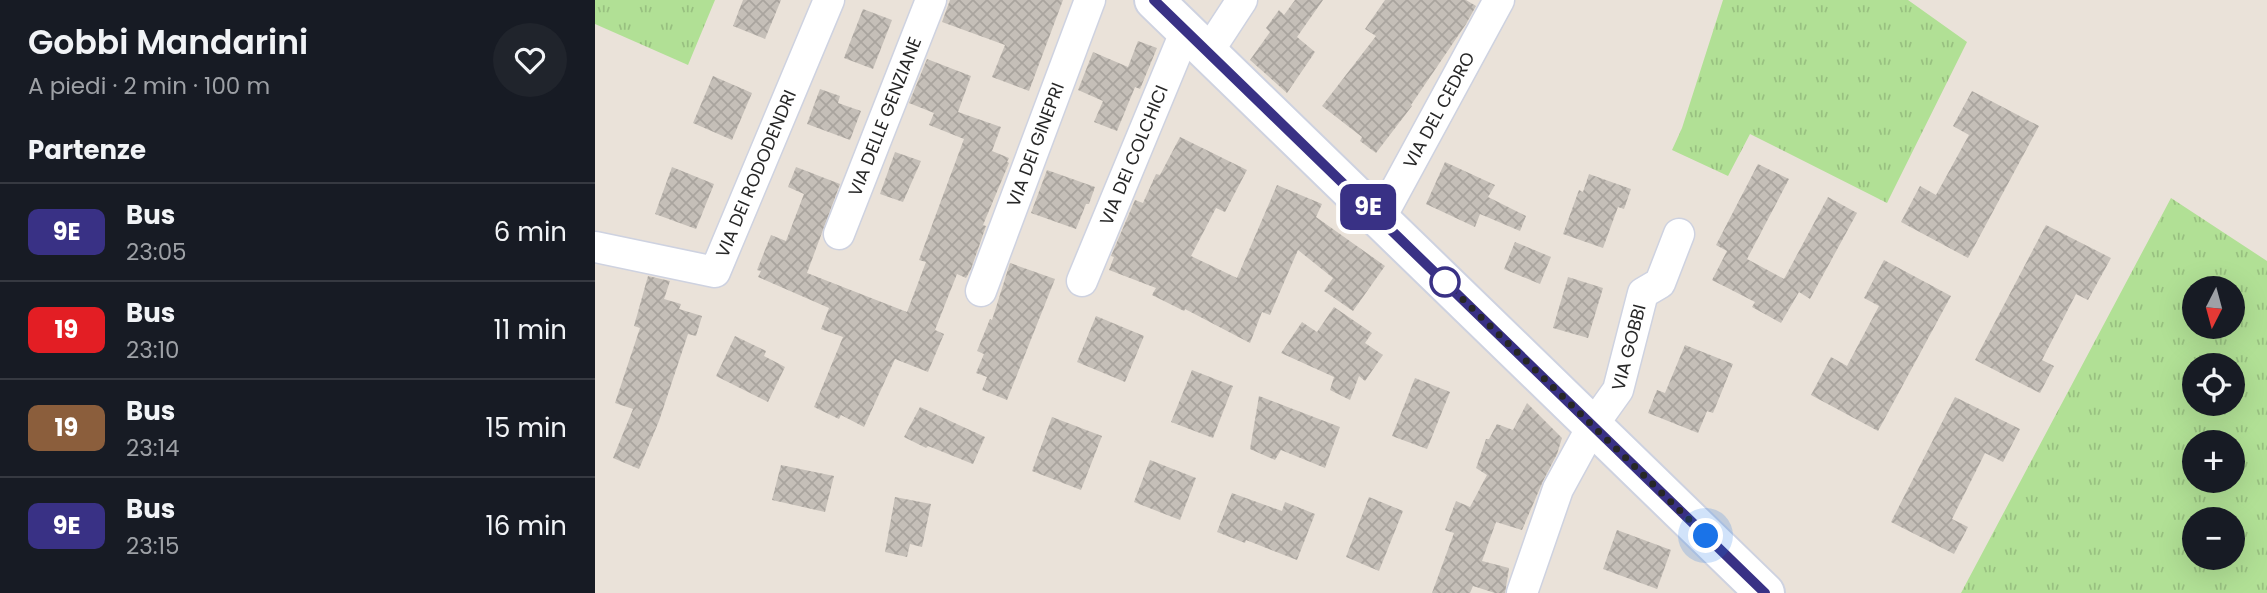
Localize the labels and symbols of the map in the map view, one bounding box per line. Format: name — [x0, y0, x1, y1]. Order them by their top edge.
street label: VIA DELLE GENZIANE — [842, 33, 927, 200]
street label: VIA DEL CEDRO — [1397, 47, 1481, 172]
street label: VIA DEI GINEPRI — [1001, 79, 1070, 210]
street label: VIA DEI COLCHICI — [1093, 81, 1174, 229]
street label: VIA DEI RODODENDRI — [709, 86, 802, 261]
line badge: 9E — [1337, 184, 1399, 230]
unlabelled marker — [1430, 267, 1460, 297]
north arrow — [2182, 276, 2245, 340]
street label: VIA GOBBI — [1605, 301, 1652, 393]
your location — [1688, 518, 1723, 553]

